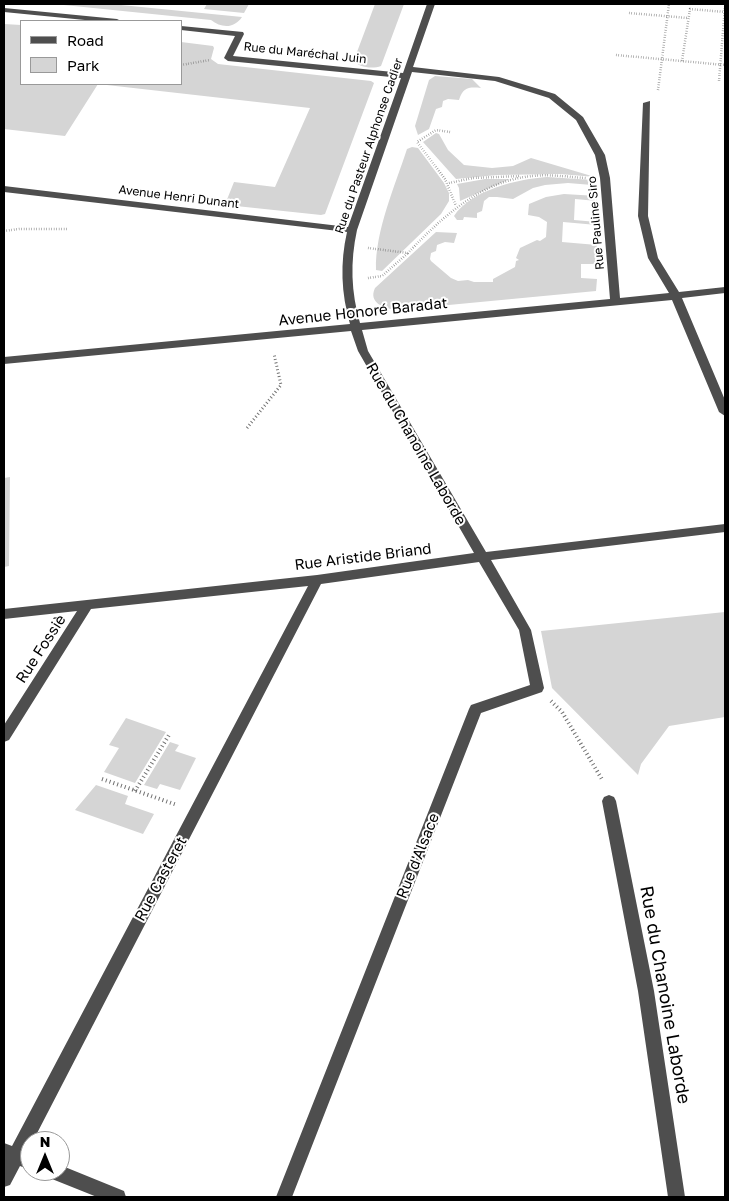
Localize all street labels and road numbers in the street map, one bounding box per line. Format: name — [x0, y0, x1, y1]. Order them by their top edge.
street label: Rue du Maréchal Juin — [243, 39, 367, 67]
street label: Rue du Pasteur Alphonse Cadier — [332, 56, 406, 236]
street label: Rue Pauline Siro — [585, 176, 607, 270]
street label: Avenue Henri Dunant — [118, 182, 240, 212]
street label: Avenue Honoré Baradat — [278, 294, 448, 330]
street label: Rue du Chanoine Laborde — [362, 360, 470, 528]
street label: Rue Aristide Briand — [293, 540, 433, 574]
street label: Rue Fossiè — [12, 611, 70, 687]
street label: Rue d'Alsace — [393, 811, 443, 901]
street label: Rue Casteret — [131, 834, 191, 924]
street label: Rue du Chanoine Laborde — [635, 884, 695, 1106]

